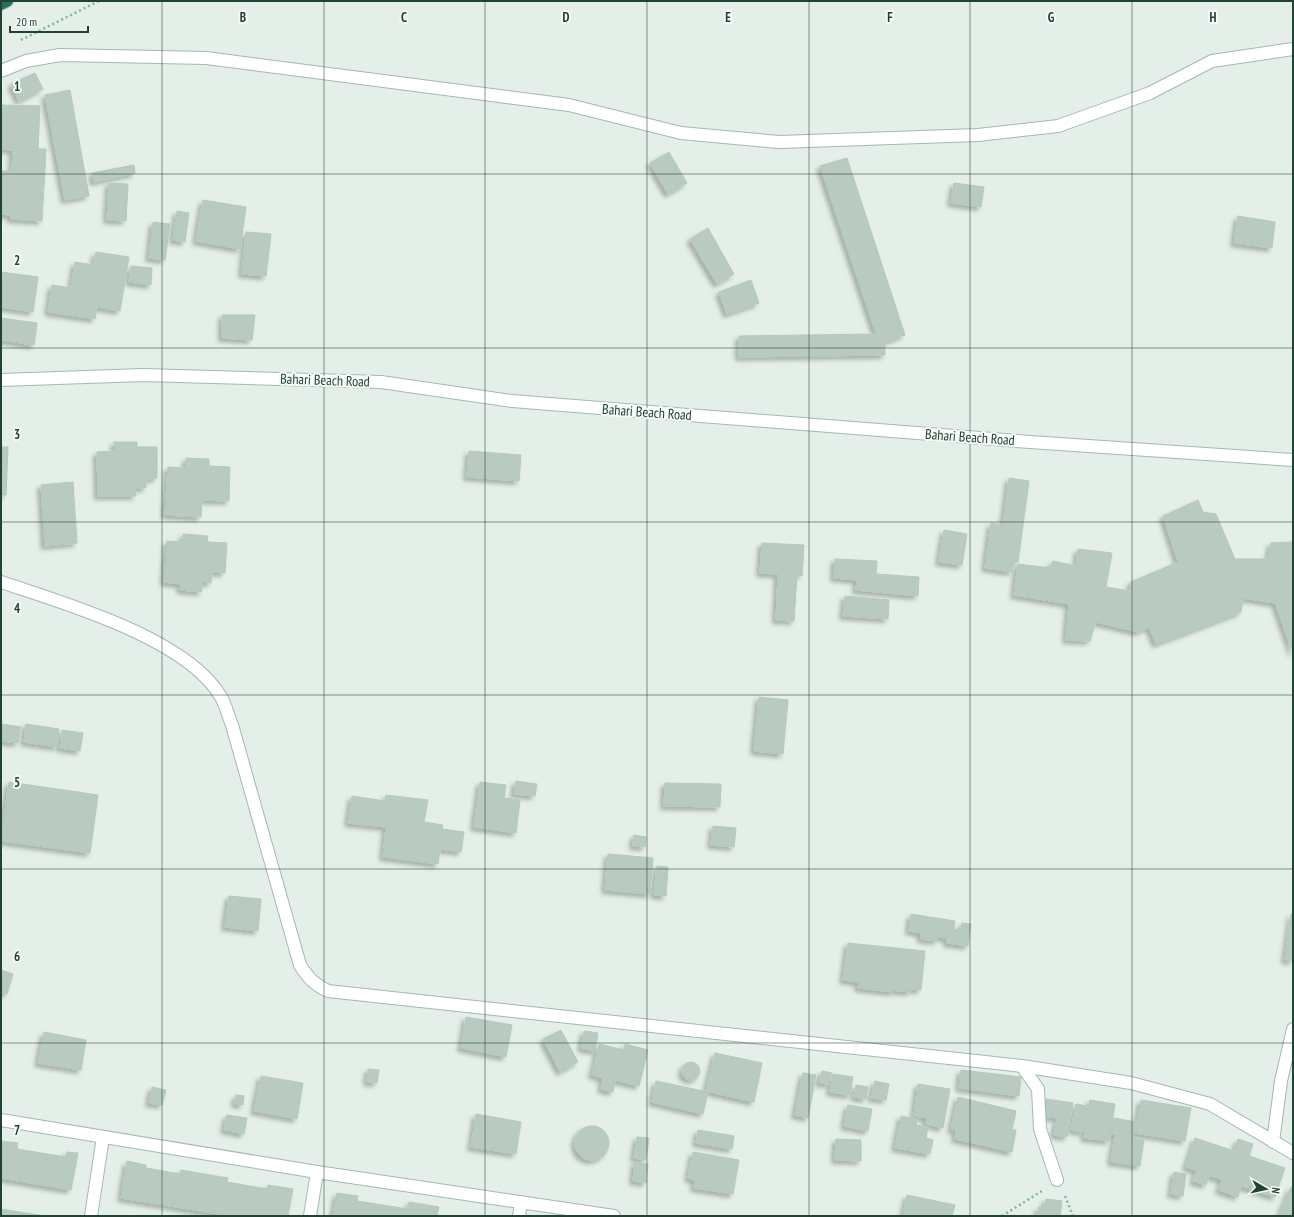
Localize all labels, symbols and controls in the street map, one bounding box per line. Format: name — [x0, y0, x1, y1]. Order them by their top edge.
scale bar — [10, 8, 88, 34]
text: B — [240, 9, 246, 26]
text: C — [401, 9, 407, 26]
text: D — [563, 9, 570, 26]
text: E — [725, 9, 731, 26]
text: F — [887, 9, 893, 26]
text: G — [1048, 9, 1055, 26]
text: H — [1210, 9, 1217, 26]
text: 20 m — [16, 14, 37, 29]
text: 1 — [14, 78, 20, 95]
text: 2 — [14, 252, 20, 269]
street label: Bahari Beach Road — [280, 369, 370, 391]
street label: Bahari Beach Road — [602, 400, 692, 424]
street label: Bahari Beach Road — [925, 425, 1015, 449]
text: 3 — [14, 426, 20, 443]
text: 4 — [14, 600, 21, 617]
text: 5 — [14, 774, 20, 791]
text: 6 — [14, 948, 20, 965]
text: 7 — [14, 1122, 20, 1139]
north arrow — [1246, 1169, 1286, 1209]
text: N — [1268, 1187, 1283, 1195]

